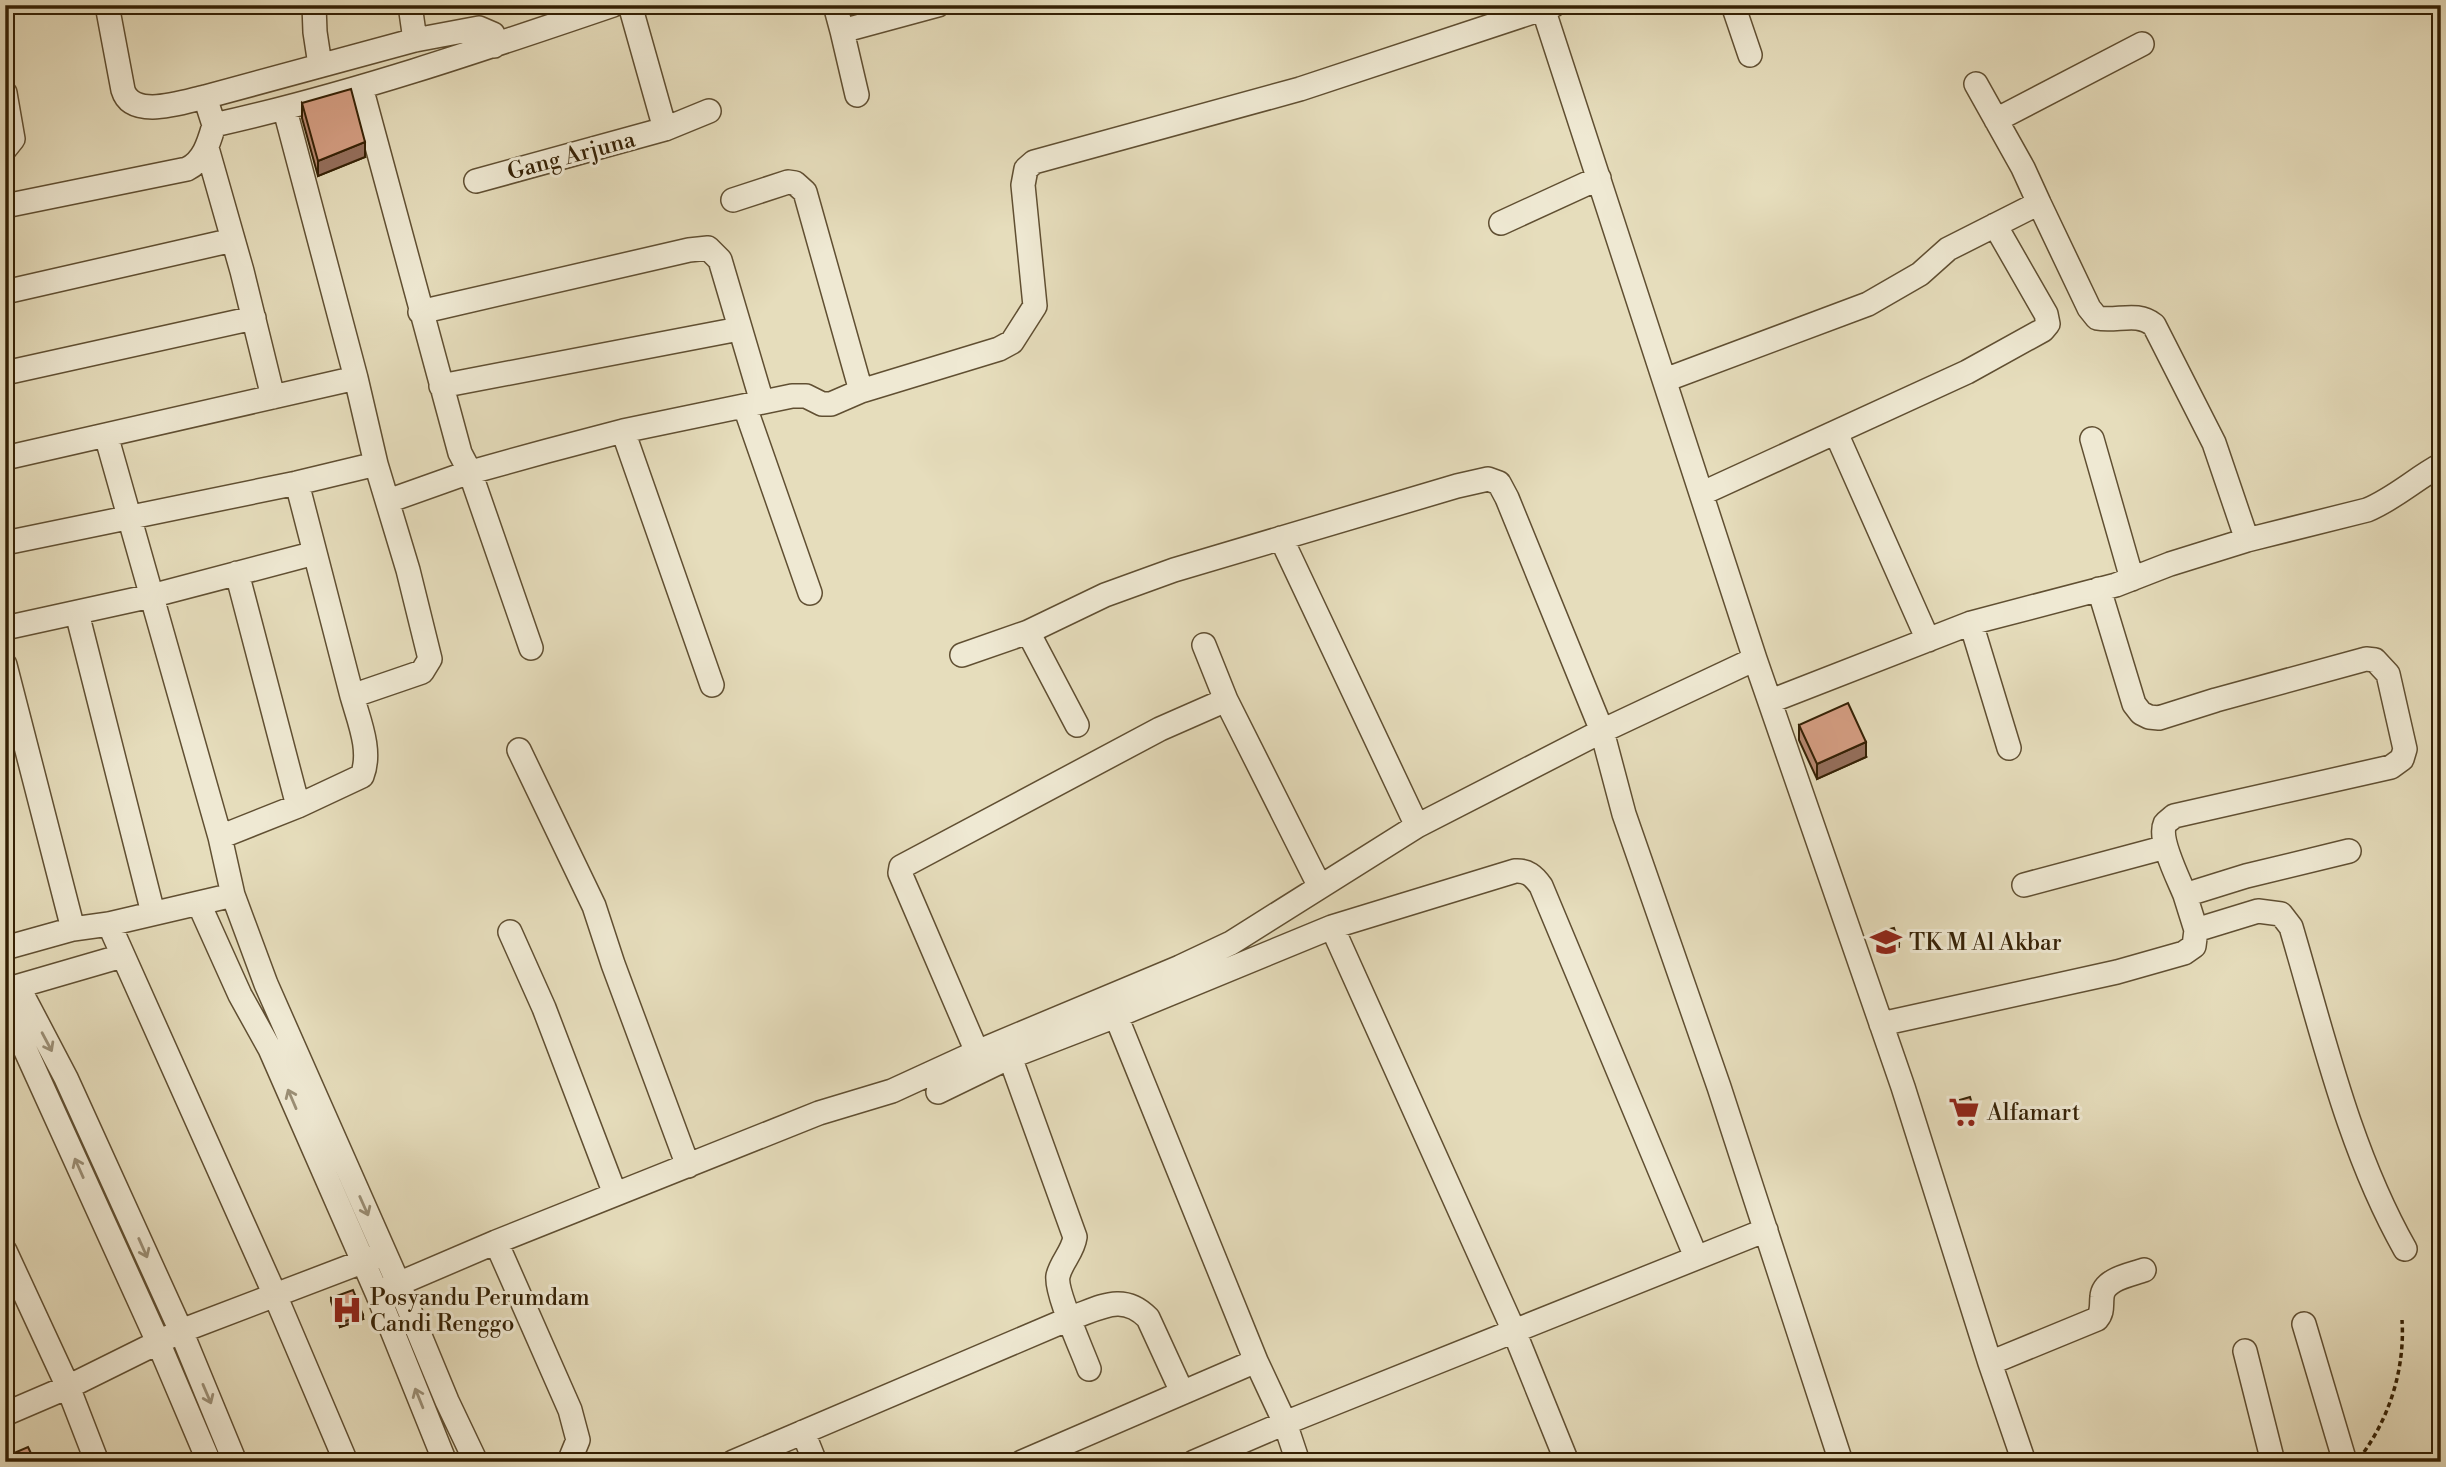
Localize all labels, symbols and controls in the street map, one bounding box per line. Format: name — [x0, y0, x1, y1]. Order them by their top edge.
street label: Gang Arjuna — [504, 125, 639, 186]
school or university icon: TK M Al Akbar — [1869, 925, 1903, 959]
place label: TK M Al Akbar — [1909, 929, 2062, 957]
one-way arrow — [41, 1031, 54, 1052]
one-way arrow — [284, 1089, 297, 1110]
supermarket icon: Alfamart — [1947, 1095, 1981, 1129]
place label: Alfamart — [1986, 1099, 2080, 1127]
one-way arrow — [72, 1158, 85, 1179]
one-way arrow — [358, 1194, 371, 1216]
one-way arrow — [137, 1237, 150, 1258]
place label: Posyandu Perumdam Candi Renggo — [370, 1284, 590, 1338]
hospital icon: Posyandu Perumdam Candi Renggo — [330, 1293, 364, 1327]
one-way arrow — [201, 1383, 214, 1405]
one-way arrow — [412, 1388, 425, 1410]

